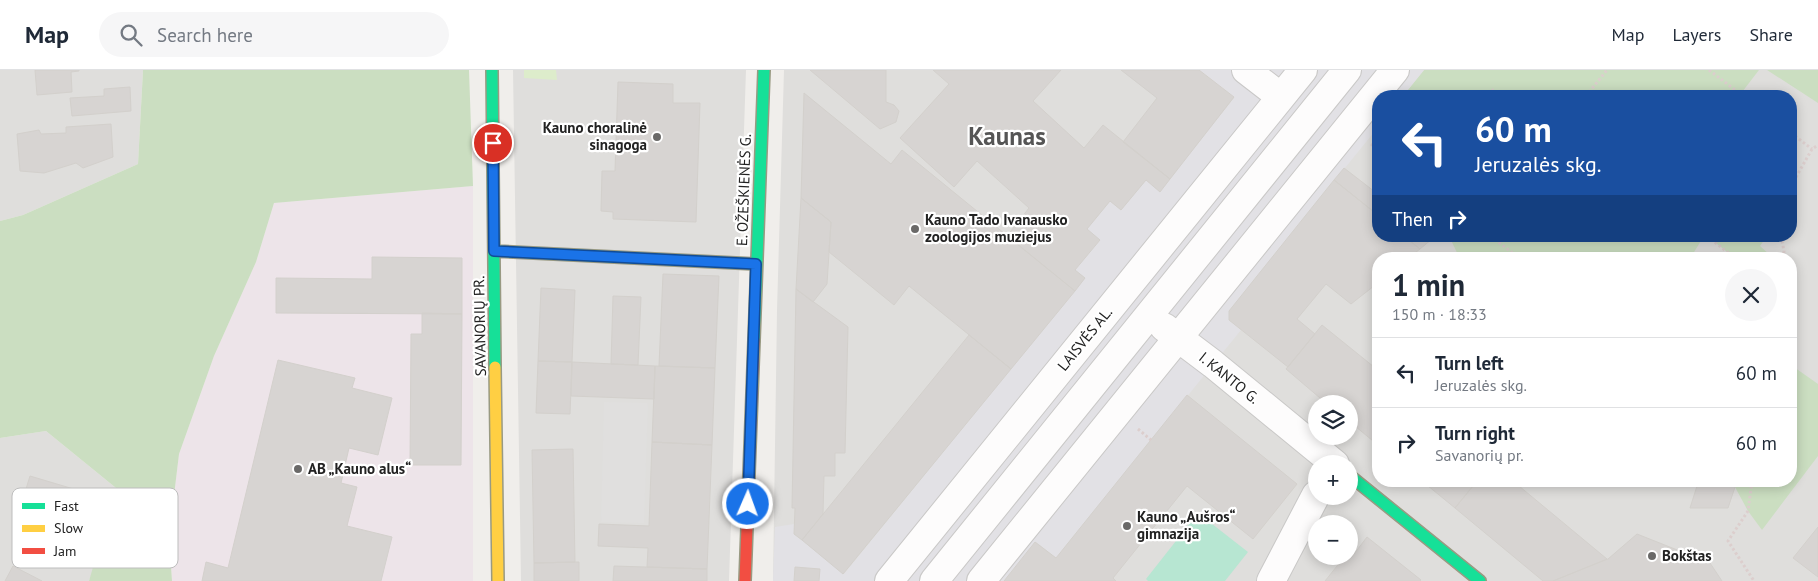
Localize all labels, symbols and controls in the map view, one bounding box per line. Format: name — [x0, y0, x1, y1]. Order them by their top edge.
search box — [99, 12, 449, 57]
text: Map — [25, 19, 69, 50]
icon: search — [117, 21, 145, 49]
text: Search here — [157, 23, 253, 47]
text: Map — [1612, 23, 1644, 46]
text: Layers — [1672, 23, 1721, 46]
text: Share — [1749, 23, 1793, 46]
text: 60 m — [1475, 106, 1552, 152]
icon: left — [1392, 110, 1457, 175]
place label: Kauno choralinė sinagoga — [543, 118, 647, 154]
district label: Kaunas — [968, 120, 1046, 152]
pin — [472, 122, 514, 164]
icon: arrive — [479, 129, 507, 157]
marker: Kauno choralinė sinagoga — [651, 131, 663, 143]
street label: E. OŽEŠKIENĖS G. — [732, 134, 755, 246]
text: Jeruzalės skg. — [1475, 150, 1601, 178]
icon: right — [1443, 205, 1471, 233]
text: Then — [1392, 207, 1433, 231]
place label: Kauno Tado Ivanausko zoologijos muziejus — [925, 210, 1067, 246]
marker: Kauno Tado Ivanausko zoologijos muziejus — [909, 223, 921, 235]
text: 1 min — [1392, 265, 1465, 304]
button: close — [1725, 269, 1777, 321]
street label: SAVANORIŲ PR. — [469, 276, 490, 376]
street label: LAISVĖS AL. — [1053, 303, 1116, 374]
text: 150 m · 18:33 — [1392, 304, 1487, 324]
street label: I. KANTO G. — [1195, 347, 1263, 408]
text: Turn left — [1435, 351, 1504, 375]
icon: left — [1392, 359, 1420, 387]
text: 60 m — [1736, 361, 1777, 385]
text: Jeruzalės skg. — [1435, 375, 1527, 395]
map controls — [1308, 395, 1358, 565]
button: layers — [1308, 395, 1358, 445]
text: Turn right — [1435, 421, 1515, 445]
icon: right — [1392, 429, 1420, 457]
text: 60 m — [1736, 431, 1777, 455]
text: Savanorių pr. — [1435, 445, 1524, 465]
button: + — [1308, 455, 1358, 505]
place label: AB „Kauno alus“ — [308, 459, 411, 478]
marker: AB „Kauno alus“ — [292, 463, 304, 475]
position arrow — [721, 477, 773, 529]
legend — [12, 488, 178, 568]
text: Fast — [54, 497, 79, 515]
place label: Kauno „Aušros“ gimnazija — [1137, 507, 1236, 543]
button: − — [1308, 515, 1358, 565]
text: Slow — [54, 519, 84, 537]
marker: Kauno „Aušros“ gimnazija — [1121, 520, 1133, 532]
text: Jam — [53, 542, 76, 560]
place label: Bokštas — [1662, 546, 1712, 565]
marker: Bokštas — [1646, 550, 1658, 562]

